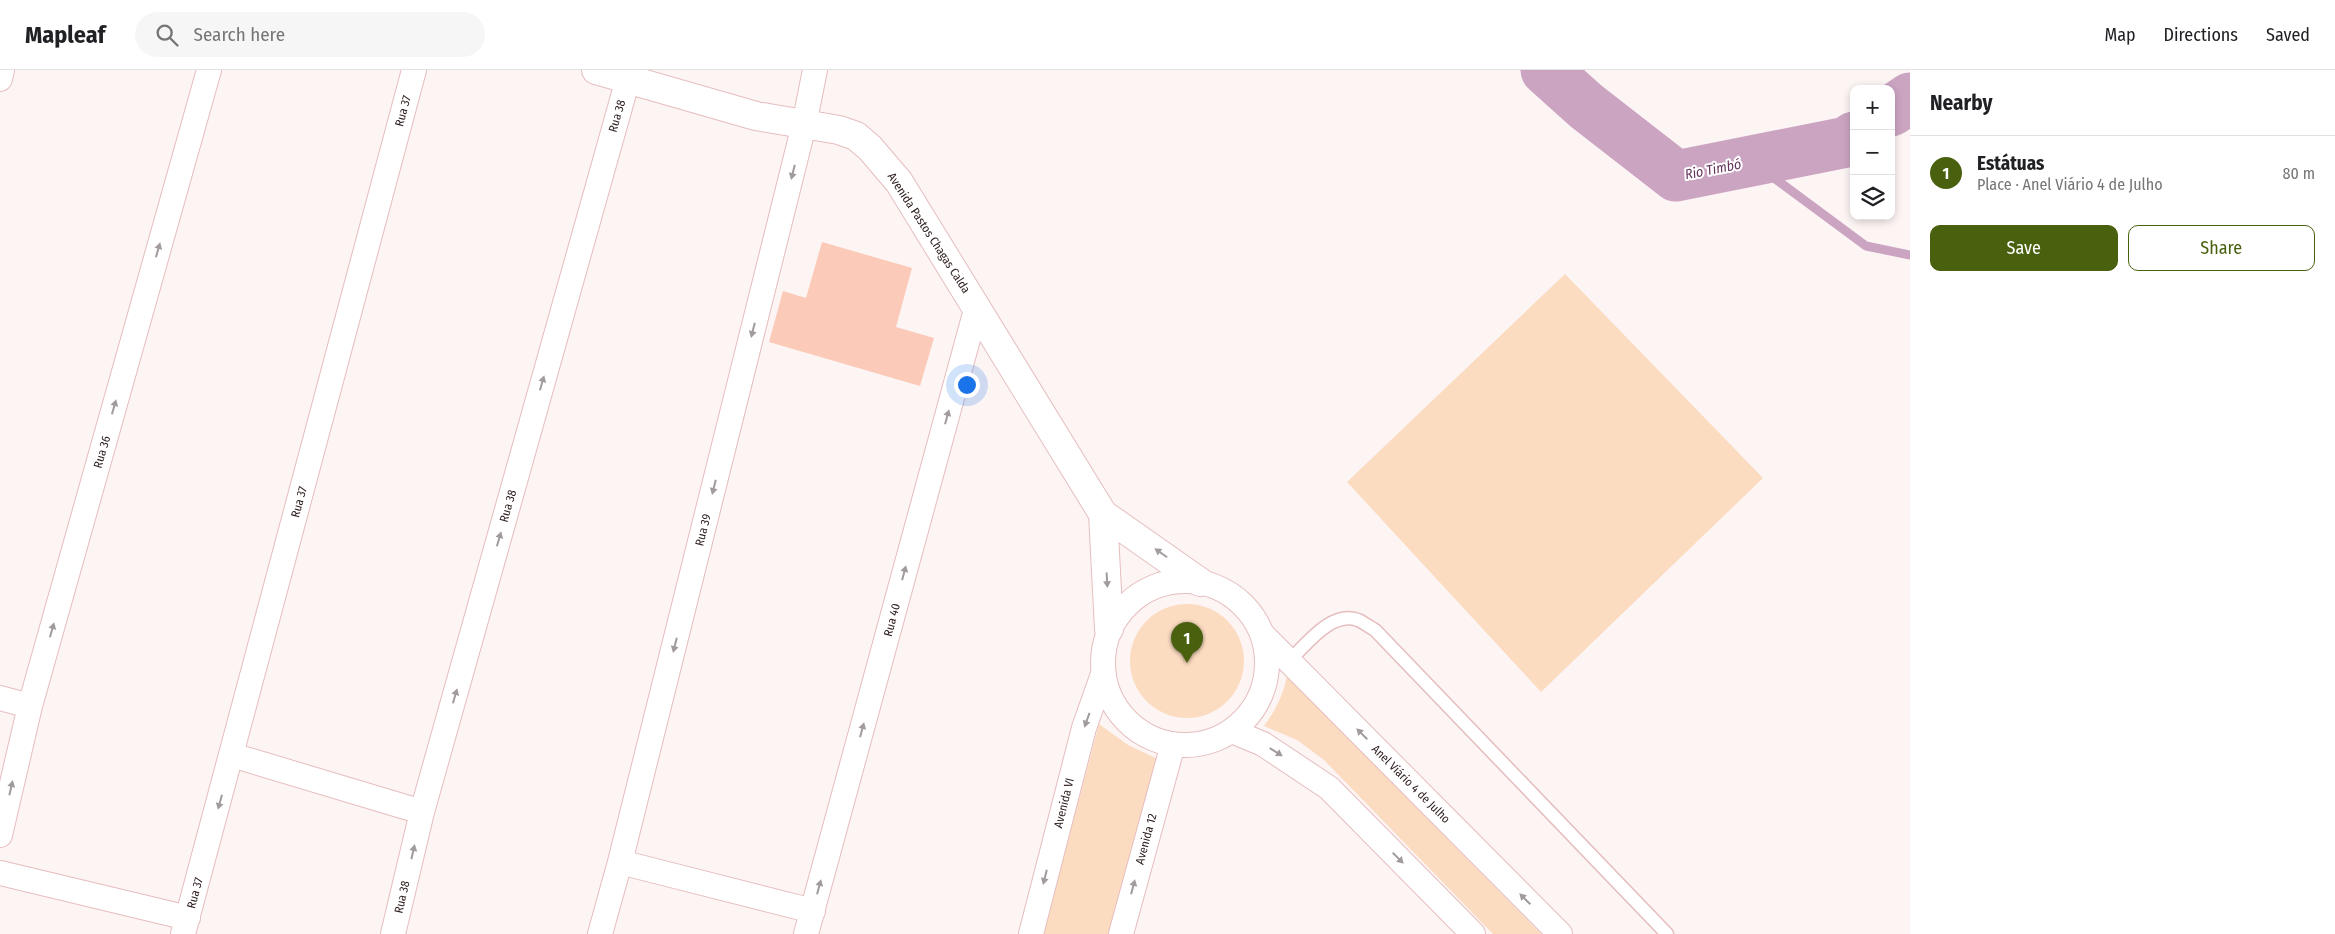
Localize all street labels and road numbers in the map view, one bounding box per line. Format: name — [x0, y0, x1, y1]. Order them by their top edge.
street label: Rua 37 — [392, 94, 414, 128]
street label: Rua 38 — [606, 98, 628, 134]
street label: Avenida Pastos Chagas Calda — [885, 170, 973, 296]
street label: Rua 36 — [91, 434, 113, 470]
street label: Rua 37 — [288, 485, 310, 519]
street label: Rua 38 — [497, 488, 519, 524]
street label: Rua 39 — [692, 512, 714, 548]
street label: Rua 40 — [881, 602, 903, 638]
street label: Anel Viário 4 de Julho — [1369, 742, 1453, 826]
street label: Avenida VI — [1051, 776, 1077, 830]
street label: Avenida 12 — [1133, 812, 1159, 866]
street label: Rua 37 — [184, 876, 206, 910]
street label: Rua 38 — [391, 879, 413, 915]

